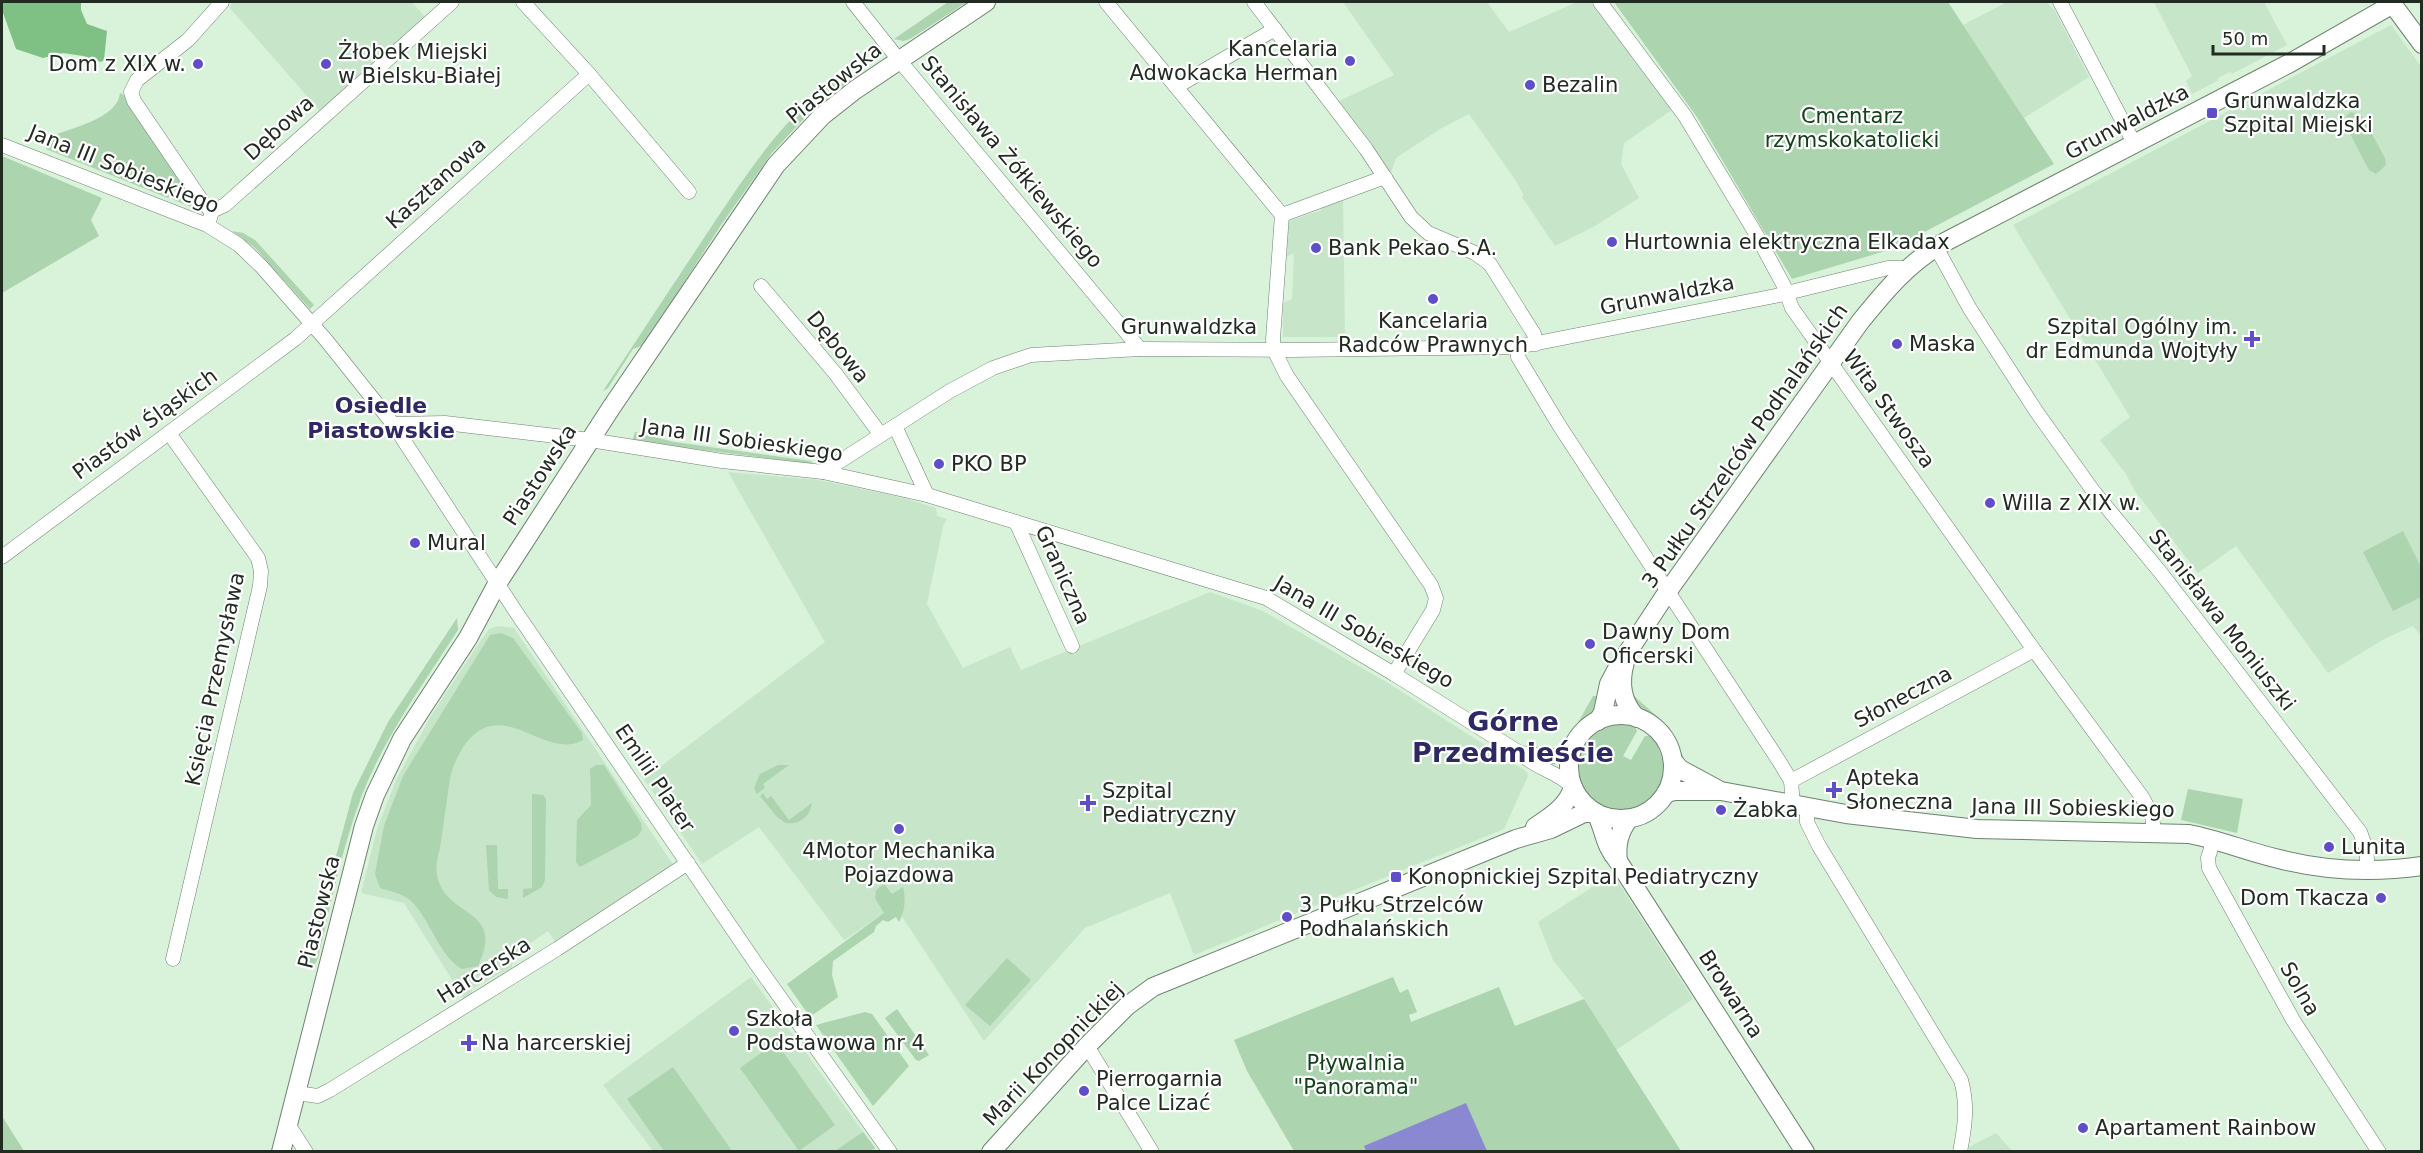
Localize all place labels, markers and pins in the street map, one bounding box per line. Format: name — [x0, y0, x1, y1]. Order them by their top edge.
place label: Kancelaria Adwokacka Herman — [1129, 37, 1338, 85]
place label: Żłobek Miejski w Bielsku-Białej — [338, 39, 501, 88]
place label: Dom z XIX w. — [49, 52, 186, 76]
marker: Kancelaria Adwokacka Herman — [1343, 54, 1357, 68]
marker: Dom z XIX w. — [191, 57, 205, 71]
marker: Żłobek Miejski w Bielsku-Białej — [319, 57, 333, 71]
place label: Bezalin — [1542, 73, 1618, 97]
marker: Bezalin — [1523, 78, 1537, 92]
place label: Grunwaldzka Szpital Miejski — [2224, 89, 2373, 137]
marker: Grunwaldzka Szpital Miejski — [2205, 106, 2219, 120]
place label: Hurtownia elektryczna Elkadax — [1624, 230, 1950, 254]
marker: Hurtownia elektryczna Elkadax — [1605, 235, 1619, 249]
place label: Bank Pekao S.A. — [1328, 236, 1497, 260]
marker: Bank Pekao S.A. — [1309, 241, 1323, 255]
marker: Kancelaria Radców Prawnych — [1426, 292, 1440, 306]
place label: Kancelaria Radców Prawnych — [1338, 309, 1528, 357]
place label: Szpital Ogólny im. dr Edmunda Wojtyły — [2026, 315, 2238, 363]
marker: Szpital Ogólny im. dr Edmunda Wojtyły — [2243, 330, 2261, 348]
place label: Maska — [1909, 332, 1976, 356]
marker: Maska — [1890, 337, 1904, 351]
place label: PKO BP — [951, 452, 1027, 476]
marker: PKO BP — [932, 457, 946, 471]
place label: Willa z XIX w. — [2002, 491, 2141, 515]
marker: Willa z XIX w. — [1983, 496, 1997, 510]
place label: Mural — [427, 531, 486, 555]
marker: Mural — [408, 536, 422, 550]
place label: Dawny Dom Oficerski — [1602, 620, 1730, 668]
marker: Dawny Dom Oficerski — [1583, 637, 1597, 651]
place label: Apteka Słoneczna — [1846, 766, 1953, 814]
place label: Szpital Pediatryczny — [1102, 779, 1236, 827]
marker: Apteka Słoneczna — [1827, 783, 1841, 797]
marker: Szpital Pediatryczny — [1079, 794, 1097, 812]
place label: Żabka — [1733, 797, 1798, 822]
marker: Żabka — [1714, 803, 1728, 817]
marker: 4Motor Mechanika Pojazdowa — [892, 822, 906, 836]
place label: Lunita — [2341, 835, 2406, 859]
place label: 4Motor Mechanika Pojazdowa — [802, 839, 996, 887]
marker: Lunita — [2322, 840, 2336, 854]
place label: Konopnickiej Szpital Pediatryczny — [1408, 865, 1759, 889]
marker: Konopnickiej Szpital Pediatryczny — [1389, 870, 1403, 884]
place label: Dom Tkacza — [2240, 886, 2369, 910]
marker: Dom Tkacza — [2374, 891, 2388, 905]
place label: 3 Pułku Strzelców Podhalańskich — [1299, 893, 1484, 941]
marker: 3 Pułku Strzelców Podhalańskich — [1280, 910, 1294, 924]
place label: Szkoła Podstawowa nr 4 — [746, 1007, 925, 1055]
marker: Szkoła Podstawowa nr 4 — [727, 1024, 741, 1038]
place label: Na harcerskiej — [481, 1031, 631, 1055]
marker: Na harcerskiej — [462, 1036, 476, 1050]
place label: Pierrogarnia Palce Lizać — [1096, 1067, 1223, 1115]
marker: Pierrogarnia Palce Lizać — [1077, 1084, 1091, 1098]
place label: Apartament Rainbow — [2095, 1116, 2316, 1140]
marker: Apartament Rainbow — [2076, 1121, 2090, 1135]

